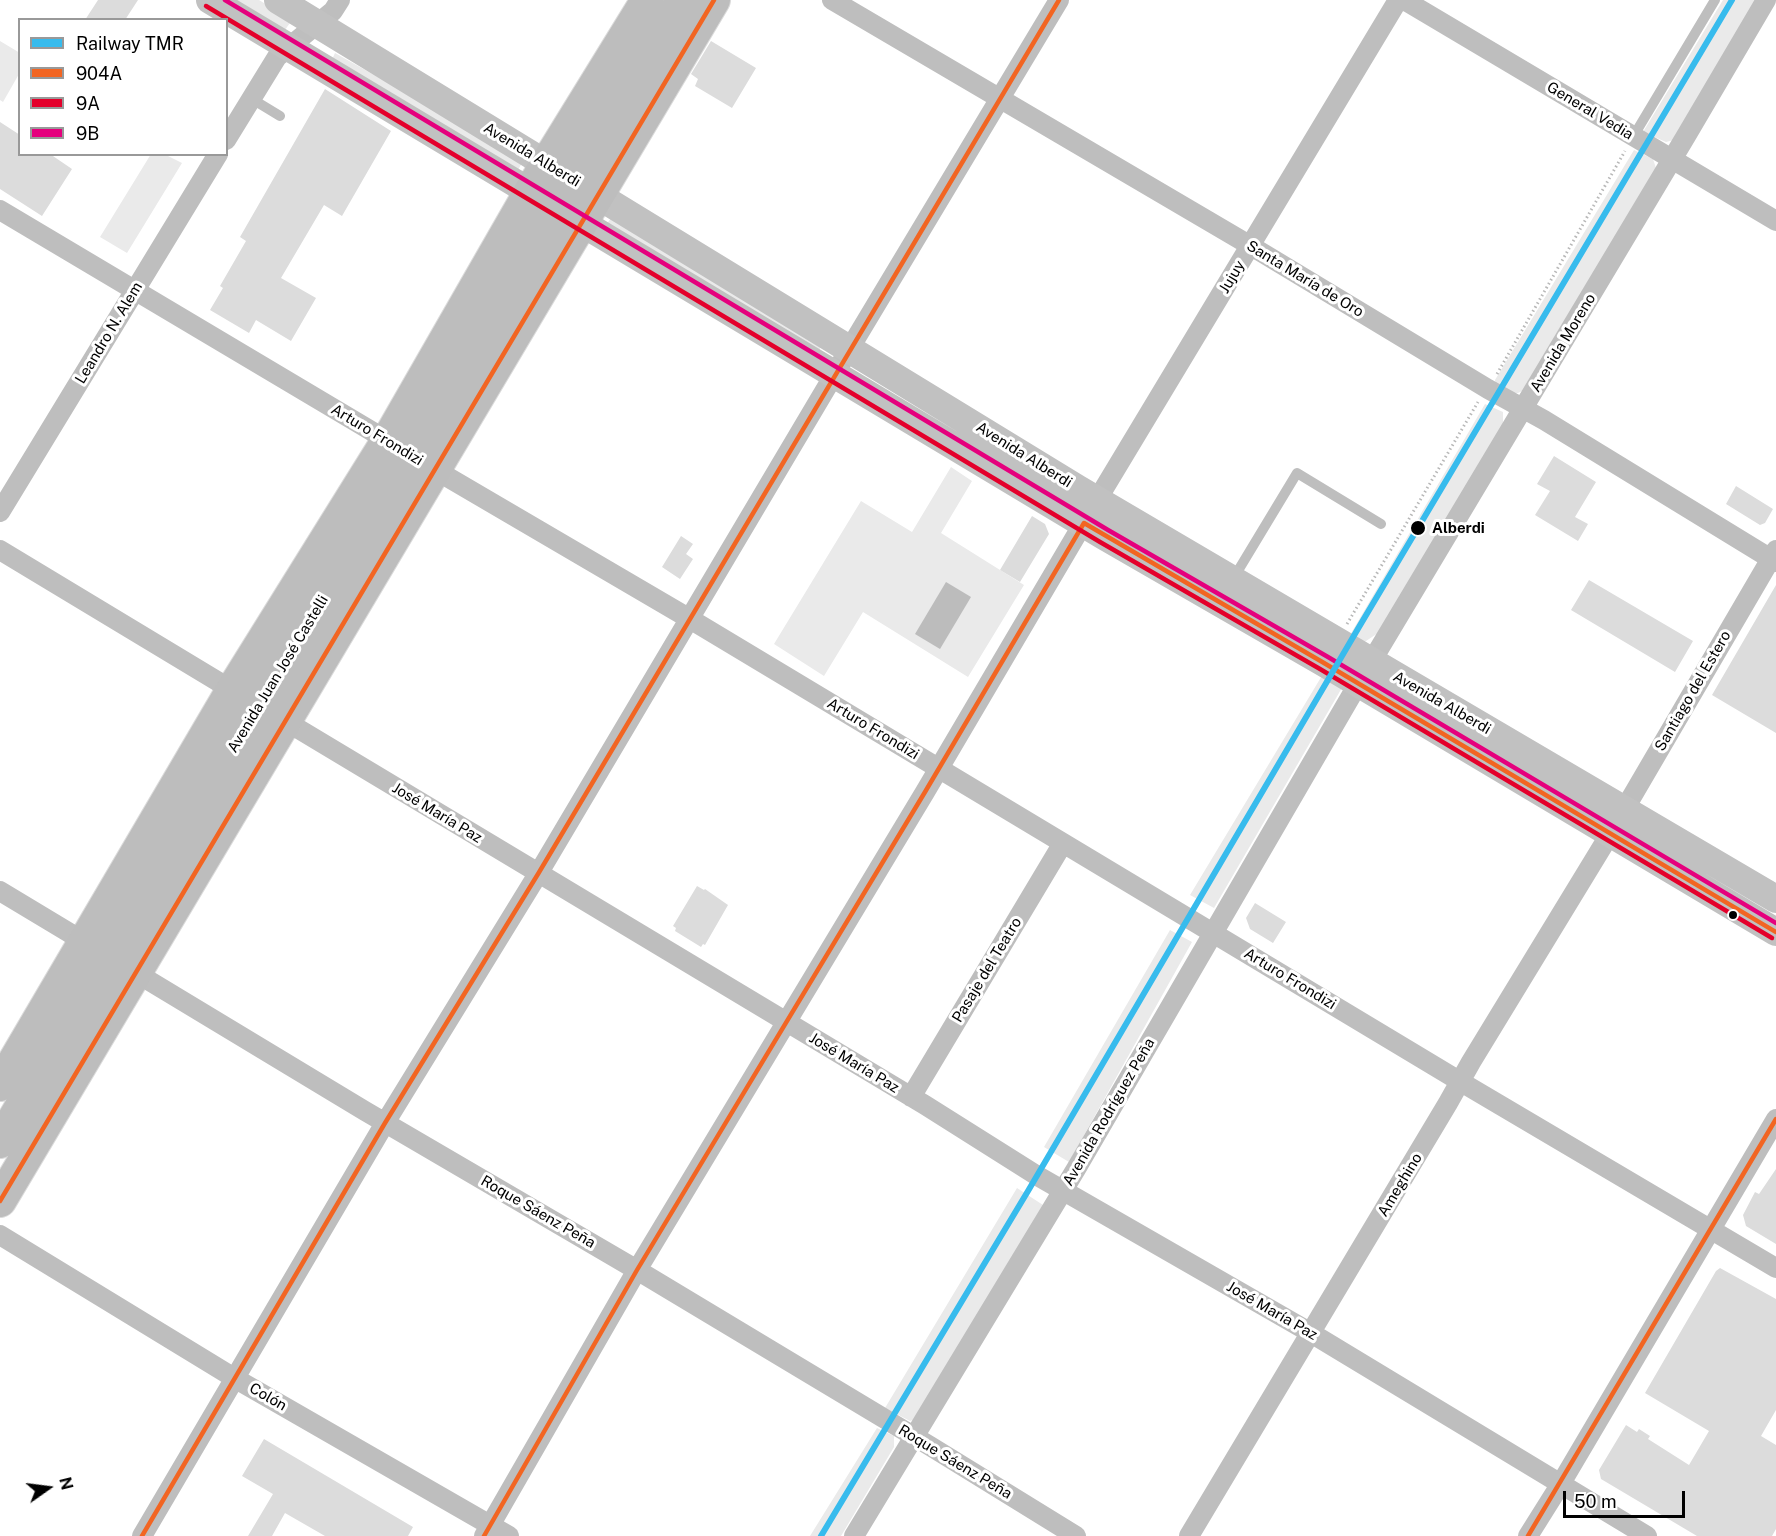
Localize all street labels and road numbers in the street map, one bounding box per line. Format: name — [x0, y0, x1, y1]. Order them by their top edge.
street label: General Vedia — [1543, 78, 1637, 144]
street label: Avenida Alberdi — [480, 119, 584, 191]
street label: Santa María de Oro — [1243, 237, 1367, 321]
street label: Jujuy — [1215, 257, 1249, 297]
street label: Leandro N. Alem — [72, 279, 146, 387]
street label: Avenida Moreno — [1526, 290, 1600, 396]
street label: Arturo Frondizi — [328, 400, 426, 470]
street label: Avenida Alberdi — [973, 418, 1075, 492]
street label: Avenida Juan José Castelli — [224, 592, 332, 756]
street label: Santiago del Estero — [1651, 628, 1735, 754]
street label: Avenida Alberdi — [1390, 668, 1494, 738]
street label: Arturo Frondizi — [824, 694, 922, 764]
street label: José María Paz — [389, 779, 485, 847]
street label: Pasaje del Teatro — [949, 914, 1025, 1026]
street label: Arturo Frondizi — [1241, 944, 1339, 1014]
street label: José María Paz — [806, 1029, 902, 1097]
street label: Avenida Rodríguez Peña — [1059, 1035, 1159, 1189]
street label: Ameghino — [1374, 1150, 1426, 1220]
street label: Roque Sáenz Peña — [478, 1172, 598, 1252]
street label: José María Paz — [1223, 1278, 1321, 1344]
street label: Colón — [246, 1379, 290, 1415]
street label: Roque Sáenz Peña — [895, 1421, 1015, 1503]

